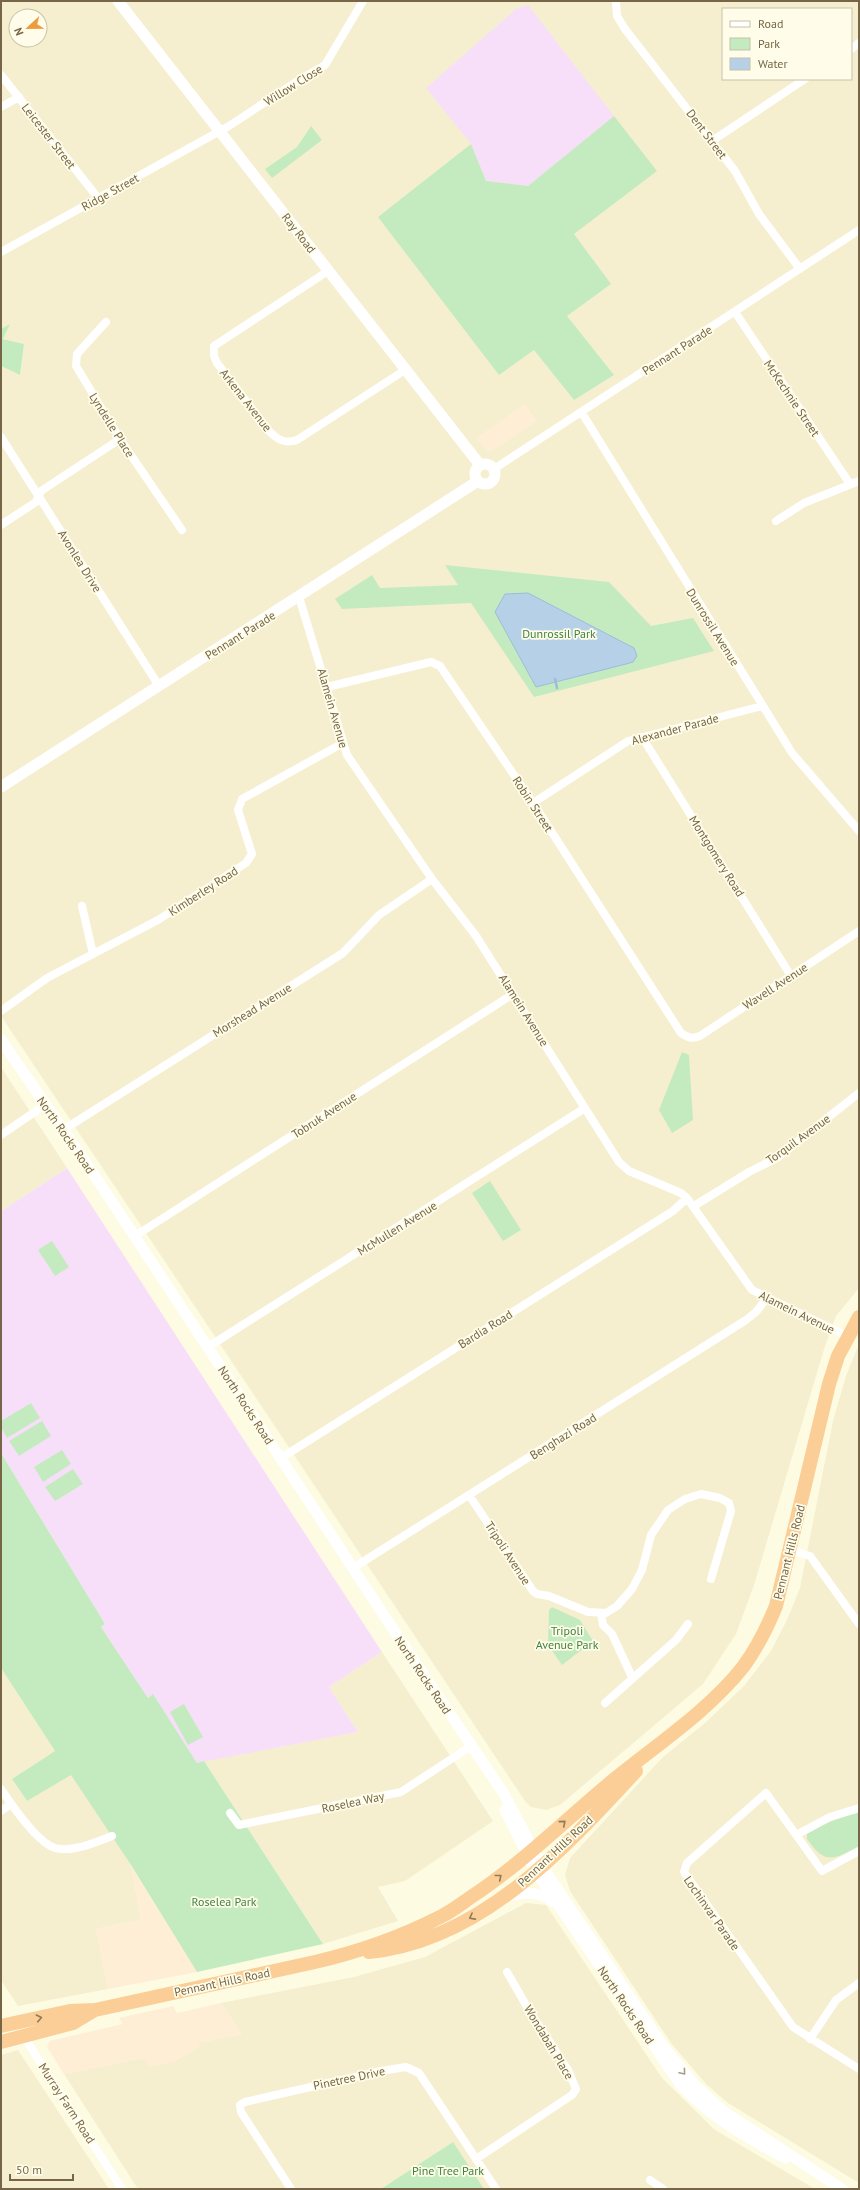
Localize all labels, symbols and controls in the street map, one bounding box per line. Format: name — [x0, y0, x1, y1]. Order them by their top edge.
north arrow — [8, 8, 48, 48]
legend — [722, 8, 852, 80]
text: Road — [758, 16, 783, 31]
text: N — [11, 26, 27, 38]
text: Park — [758, 36, 780, 51]
text: Water — [758, 56, 788, 71]
street label: Willow Close — [261, 61, 325, 109]
street label: Leicester Street — [19, 100, 79, 172]
street label: Dent Street — [683, 106, 731, 162]
street label: Ridge Street — [79, 170, 141, 214]
street label: Ray Road — [279, 210, 319, 256]
street label: Pennant Parade — [639, 322, 715, 378]
street label: McKechnie Street — [761, 357, 823, 439]
street label: Arkena Avenue — [217, 366, 275, 434]
street label: Lyndelle Place — [86, 390, 138, 460]
street label: Avonlea Drive — [55, 527, 105, 595]
street label: Dunrossil Avenue — [683, 585, 743, 669]
street label: Pennant Parade — [202, 607, 278, 663]
park label: Dunrossil Park — [522, 626, 596, 641]
street label: Alamein Avenue — [314, 666, 352, 750]
street label: Alexander Parade — [630, 710, 720, 748]
street label: Robin Street — [510, 773, 556, 835]
street label: Montgomery Road — [686, 813, 748, 899]
street label: Kimberley Road — [165, 863, 241, 919]
street label: Wavell Avenue — [740, 959, 810, 1013]
street label: Alamein Avenue — [496, 971, 552, 1049]
street label: Morshead Avenue — [210, 980, 294, 1040]
street label: Tobruk Avenue — [289, 1088, 359, 1142]
street label: North Rocks Road — [34, 1094, 98, 1176]
street label: Torquil Avenue — [763, 1111, 833, 1167]
street label: McMullen Avenue — [355, 1198, 439, 1258]
street label: Alamein Avenue — [757, 1287, 837, 1337]
street label: Bardia Road — [455, 1306, 515, 1352]
street label: North Rocks Road — [215, 1363, 277, 1447]
street label: Benghazi Road — [527, 1410, 599, 1462]
street label: Pennant Hills Road — [770, 1503, 808, 1601]
street label: Tripoli Avenue — [482, 1518, 534, 1588]
park label: Tripoli Avenue Park — [536, 1623, 599, 1652]
street label: North Rocks Road — [391, 1633, 455, 1717]
street label: Roselea Way — [320, 1788, 386, 1816]
street label: Pennant Hills Road — [514, 1812, 596, 1890]
one-way arrow — [558, 1821, 566, 1828]
street label: Lochinvar Parade — [681, 1873, 743, 1953]
one-way arrow — [495, 1874, 502, 1881]
park label: Roselea Park — [192, 1894, 257, 1909]
one-way arrow — [469, 1912, 476, 1920]
street label: North Rocks Road — [594, 1963, 658, 2047]
street label: Pennant Hills Road — [173, 1965, 271, 1999]
street label: Wondabah Place — [521, 2002, 577, 2082]
one-way arrow — [36, 2014, 42, 2022]
street label: Murray Farm Road — [35, 2060, 99, 2146]
street label: Pinetree Drive — [312, 2063, 386, 2093]
one-way arrow — [679, 2067, 686, 2074]
scale bar — [10, 2156, 73, 2182]
text: 50 m — [16, 2162, 42, 2177]
park label: Pine Tree Park — [412, 2163, 484, 2178]

